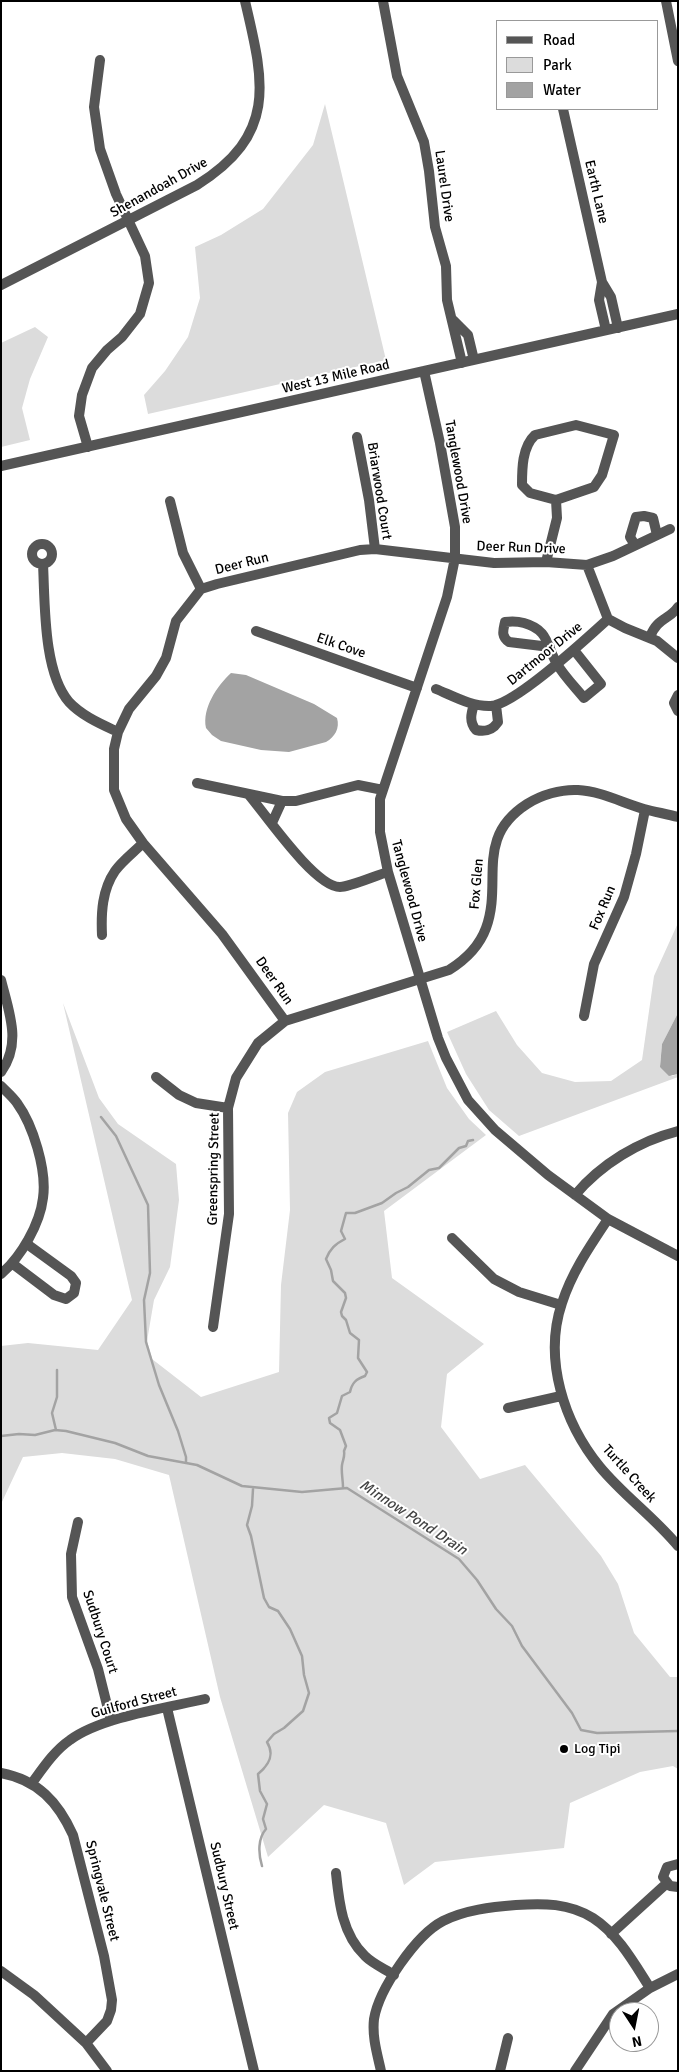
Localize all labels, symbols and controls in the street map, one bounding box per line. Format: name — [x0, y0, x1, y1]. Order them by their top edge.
legend — [497, 20, 659, 110]
text: Road — [543, 31, 575, 49]
text: Park — [543, 56, 572, 74]
text: Water — [543, 81, 581, 99]
street label: Laurel Drive — [431, 149, 457, 223]
street label: Shenandoah Drive — [107, 154, 211, 222]
street label: Earth Lane — [581, 159, 611, 225]
street label: West 13 Mile Road — [281, 356, 391, 398]
street label: Tanglewood Drive — [441, 419, 475, 525]
street label: Briarwood Court — [363, 441, 395, 541]
street label: Deer Run Drive — [476, 538, 566, 558]
street label: Deer Run — [213, 549, 271, 579]
street label: Dartmoor Drive — [504, 619, 586, 689]
street label: Elk Cove — [314, 630, 368, 662]
street label: Tanglewood Drive — [387, 838, 431, 944]
street label: Fox Glen — [466, 858, 488, 910]
street label: Fox Run — [586, 883, 620, 933]
street label: Deer Run — [251, 954, 297, 1008]
street label: Greenspring Street — [205, 1112, 223, 1226]
street label: Turtle Creek — [599, 1442, 659, 1506]
water label: Minnow Pond Drain — [356, 1477, 470, 1559]
street label: Sudbury Court — [79, 1588, 121, 1676]
street label: Guilford Street — [89, 1683, 179, 1723]
place label: Log Tipi — [574, 1741, 621, 1757]
marker: Log Tipi — [558, 1743, 570, 1755]
street label: Springvale Street — [81, 1839, 123, 1943]
street label: Sudbury Street — [206, 1841, 242, 1931]
north arrow — [609, 2002, 659, 2052]
text: N — [630, 2032, 643, 2051]

